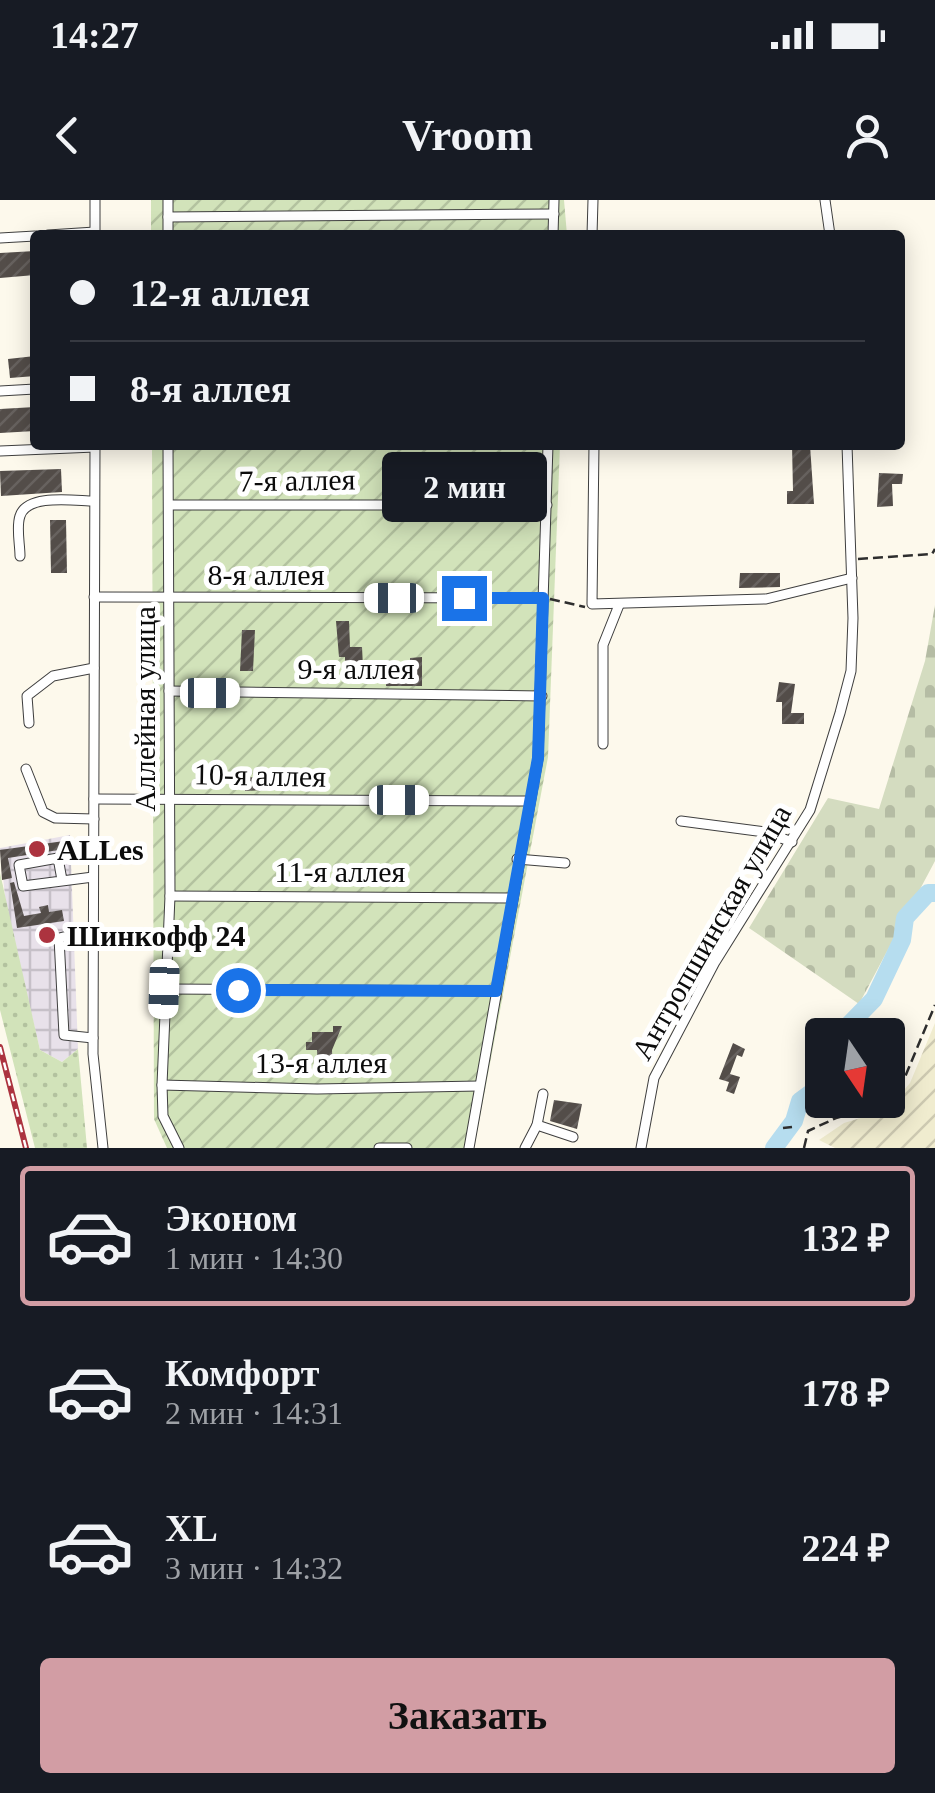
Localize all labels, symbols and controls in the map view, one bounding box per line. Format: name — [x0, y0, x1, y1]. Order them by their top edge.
text: 14:27 — [50, 14, 139, 56]
icon: back — [40, 108, 95, 163]
icon: person — [840, 108, 895, 163]
text: Vroom — [402, 110, 533, 160]
text: 12-я аллея — [130, 272, 310, 314]
text: 8-я аллея — [130, 368, 291, 410]
callout: 2 мин — [382, 453, 546, 523]
street label: 7-я аллея — [238, 462, 356, 498]
text: 2 мин — [423, 469, 506, 505]
street label: 8-я аллея — [208, 558, 325, 591]
route end — [442, 576, 487, 621]
car — [364, 583, 424, 613]
street label: Аллейная улица — [128, 606, 161, 812]
street label: 9-я аллея — [298, 652, 415, 685]
car — [180, 678, 240, 708]
street label: 10-я аллея — [194, 757, 326, 793]
car — [369, 785, 429, 815]
street label: Антропшинская улица — [625, 799, 797, 1065]
place label: ALLes — [57, 833, 144, 866]
marker: ALLes — [26, 838, 48, 860]
street label: 11-я аллея — [275, 855, 406, 888]
place label: Шинкофф 24 — [67, 919, 245, 952]
marker: Шинкофф 24 — [36, 924, 58, 946]
car — [148, 958, 180, 1020]
route start — [216, 968, 261, 1013]
north arrow — [805, 1018, 905, 1118]
map controls — [805, 1018, 905, 1118]
street label: 13-я аллея — [255, 1046, 387, 1079]
icon: car — [45, 1191, 135, 1281]
text: Эконом — [165, 1197, 297, 1239]
text: 132 ₽ — [801, 1217, 890, 1259]
text: 1 мин · 14:30 — [165, 1240, 343, 1276]
icon: car — [45, 1346, 135, 1436]
text: Комфорт — [165, 1352, 319, 1394]
text: 178 ₽ — [801, 1372, 890, 1414]
text: 2 мин · 14:31 — [165, 1395, 343, 1431]
icon: car — [45, 1501, 135, 1591]
text: XL — [165, 1507, 218, 1549]
text: 224 ₽ — [801, 1527, 890, 1569]
text: 3 мин · 14:32 — [165, 1550, 343, 1586]
button: Заказать — [40, 1658, 895, 1773]

